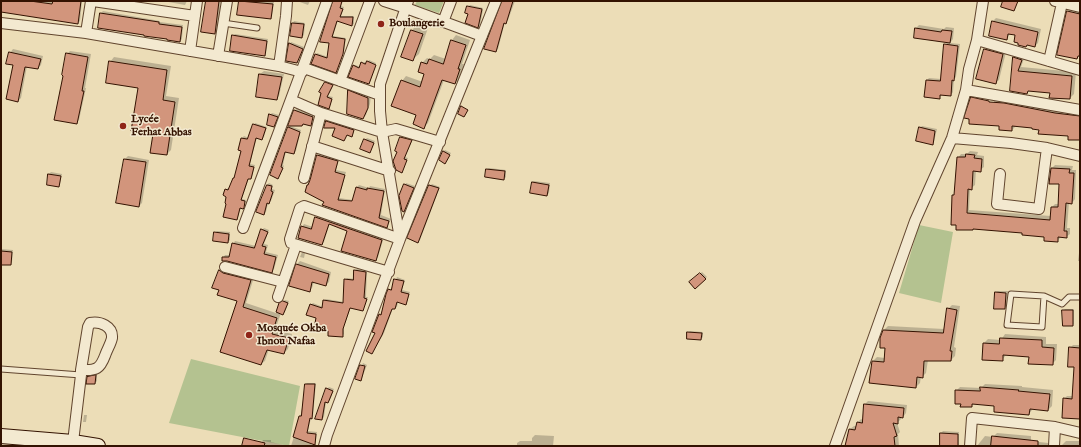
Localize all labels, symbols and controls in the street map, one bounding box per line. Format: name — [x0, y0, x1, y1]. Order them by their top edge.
place label: Boulangerie — [389, 17, 444, 31]
marker: Boulangerie — [376, 19, 386, 29]
place label: Lycée Ferhat Abbas — [131, 113, 192, 139]
marker: Lycée Ferhat Abbas — [118, 121, 128, 131]
place label: Mosquée Okba Ibnou Nafaa — [257, 322, 326, 348]
marker: Mosquée Okba Ibnou Nafaa — [244, 330, 254, 340]

